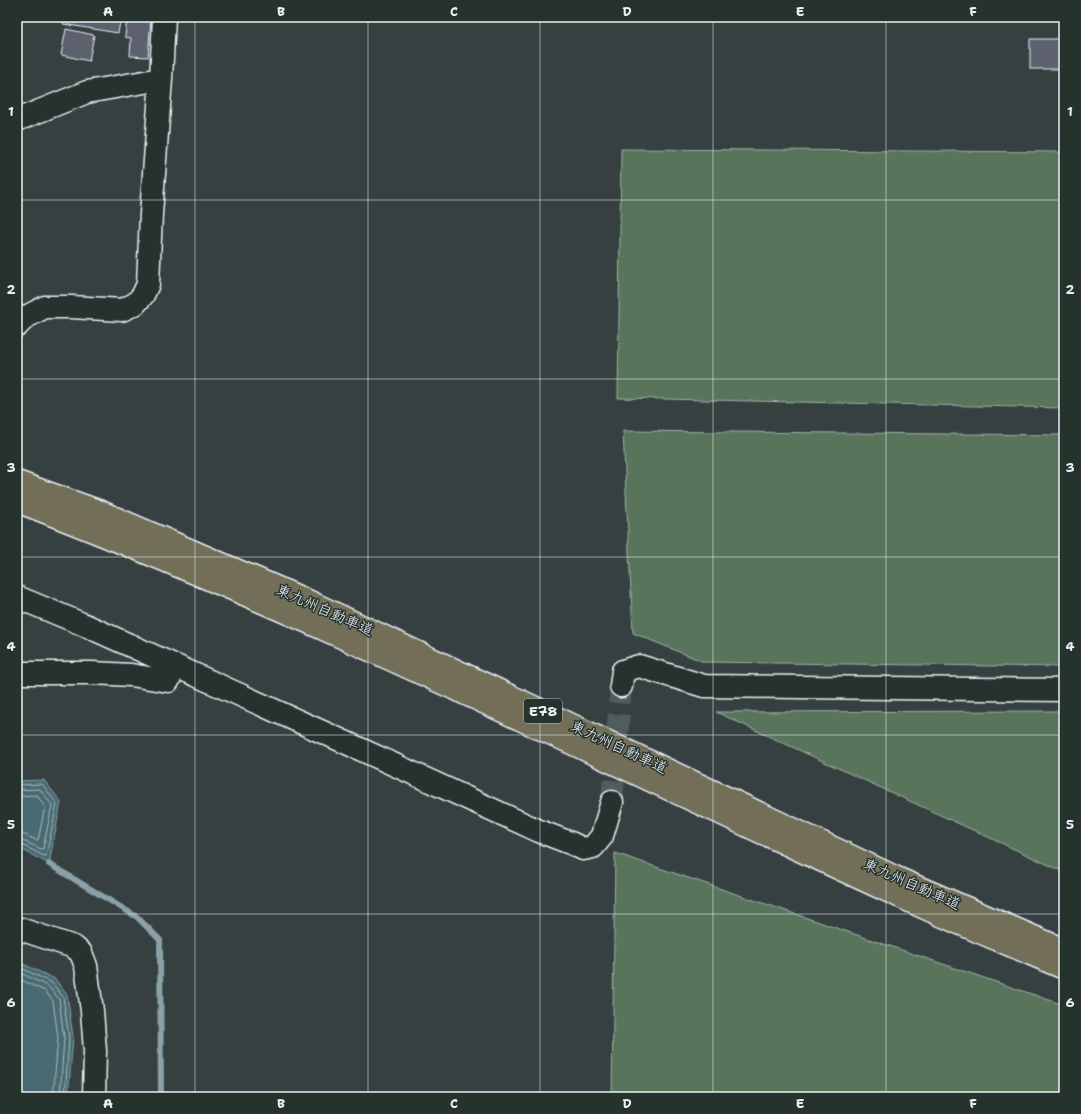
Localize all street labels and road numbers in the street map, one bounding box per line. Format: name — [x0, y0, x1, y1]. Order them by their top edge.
street label: 東九州自動車道 — [273, 580, 377, 640]
road number: E78 — [524, 699, 562, 723]
street label: 東九州自動車道 — [567, 716, 671, 778]
street label: 東九州自動車道 — [860, 854, 964, 914]

